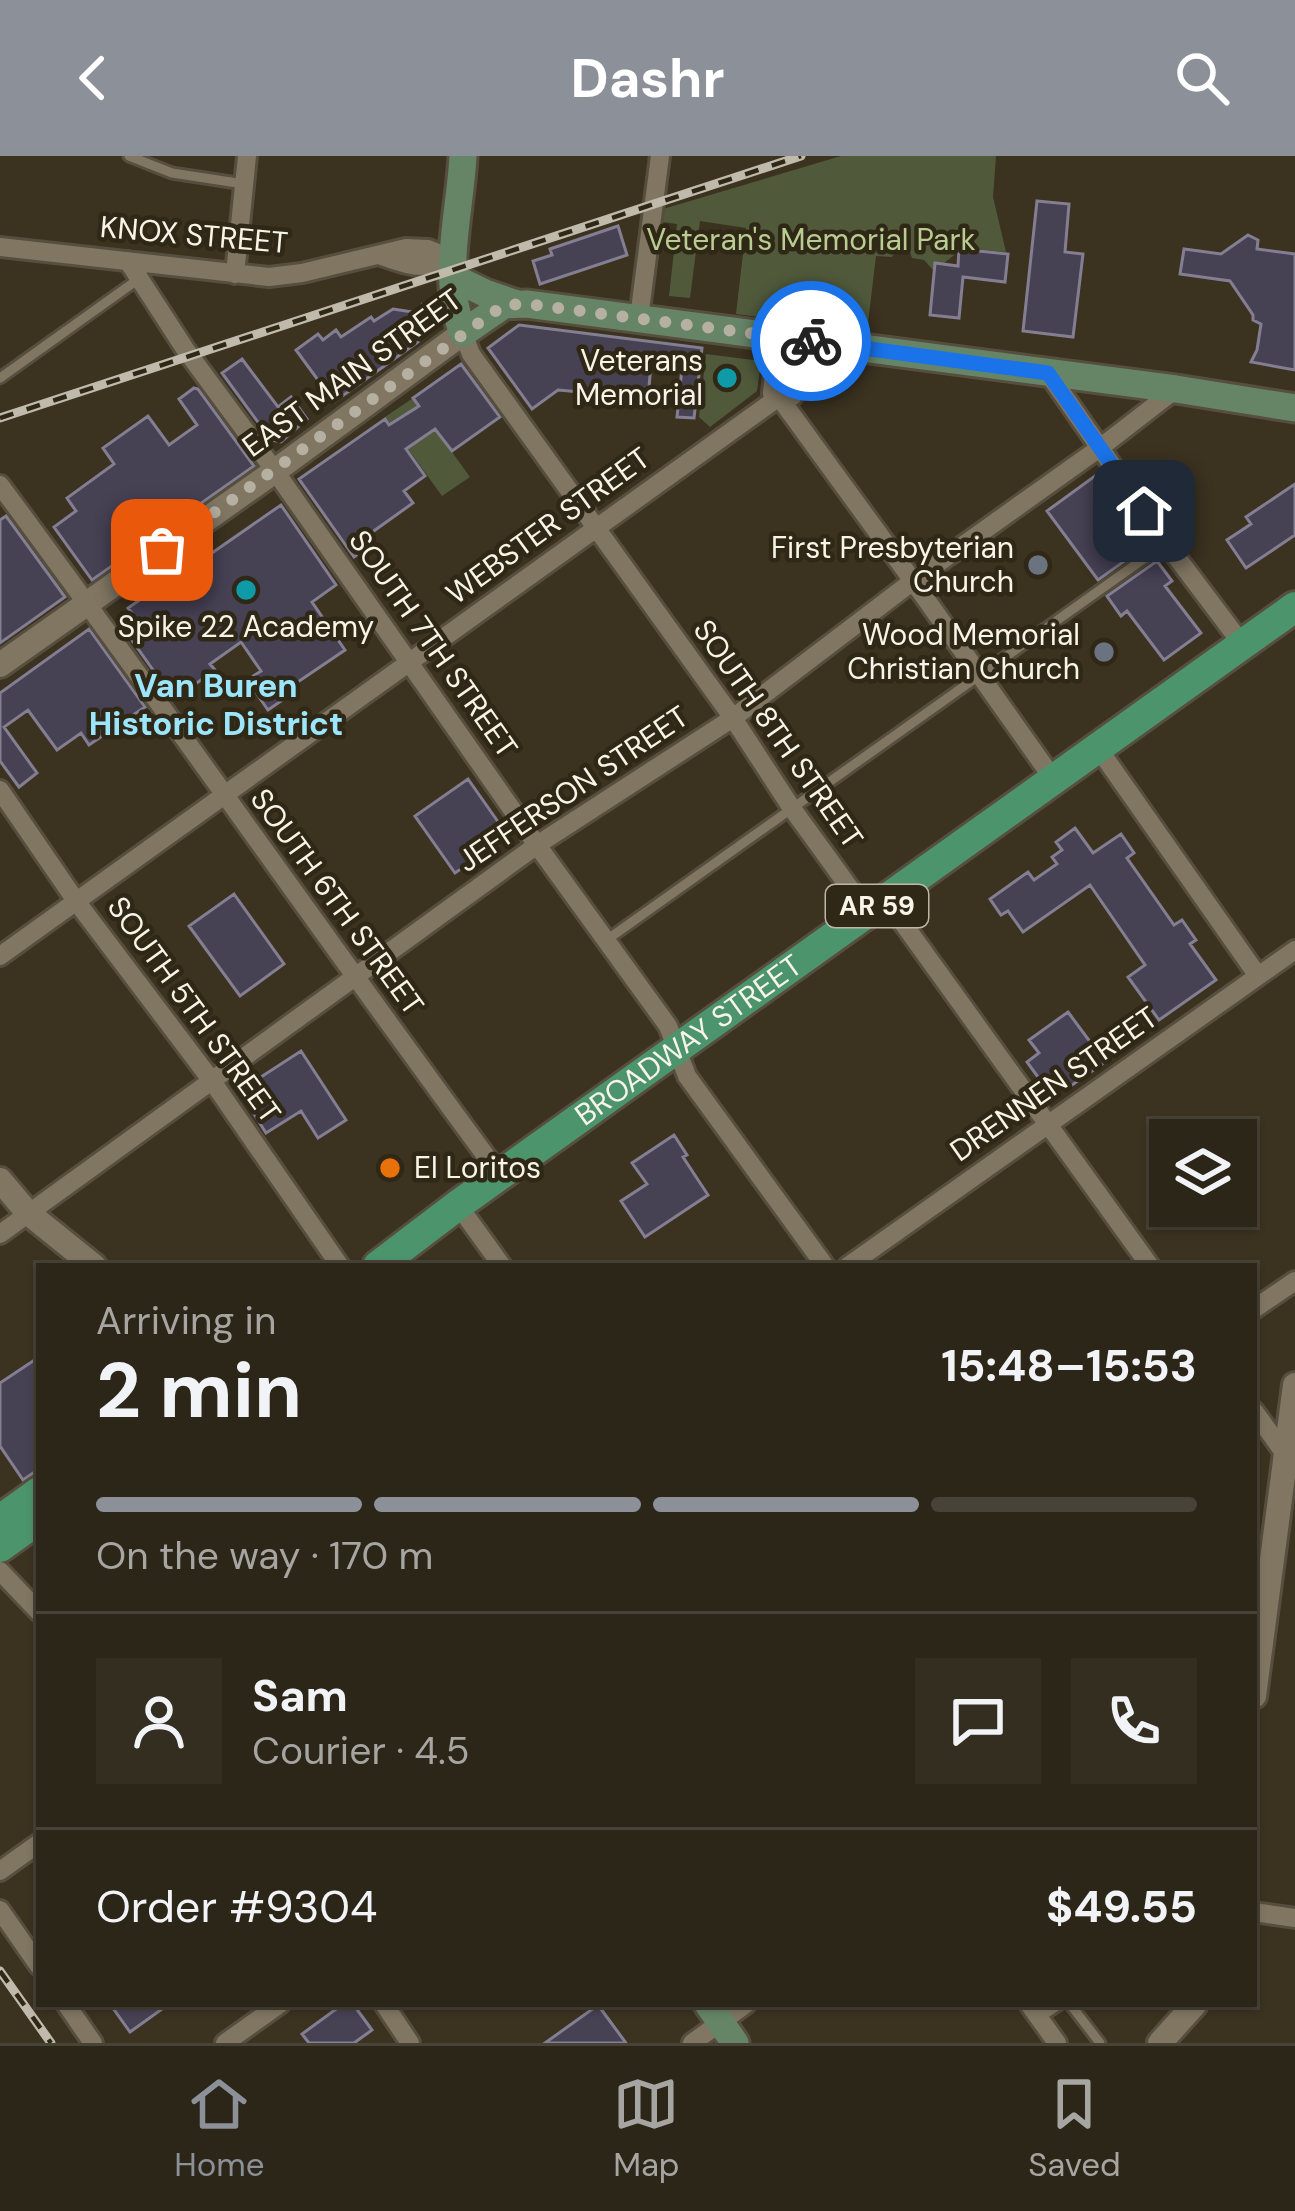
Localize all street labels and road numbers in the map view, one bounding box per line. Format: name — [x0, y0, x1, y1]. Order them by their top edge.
street label: KNOX STREET — [98, 207, 290, 262]
street label: EAST MAIN STREET — [234, 280, 469, 465]
street label: WEBSTER STREET — [438, 438, 657, 613]
street label: SOUTH 7TH STREET — [340, 522, 527, 765]
street label: SOUTH 8TH STREET — [685, 612, 872, 856]
street label: JEFFERSON STREET — [450, 697, 696, 880]
street label: SOUTH 6TH STREET — [242, 781, 433, 1023]
road number: AR 59 — [826, 885, 928, 927]
street label: SOUTH 5TH STREET — [99, 889, 290, 1131]
street label: BROADWAY STREET — [567, 946, 809, 1134]
street label: DRENNEN STREET — [942, 997, 1165, 1170]

